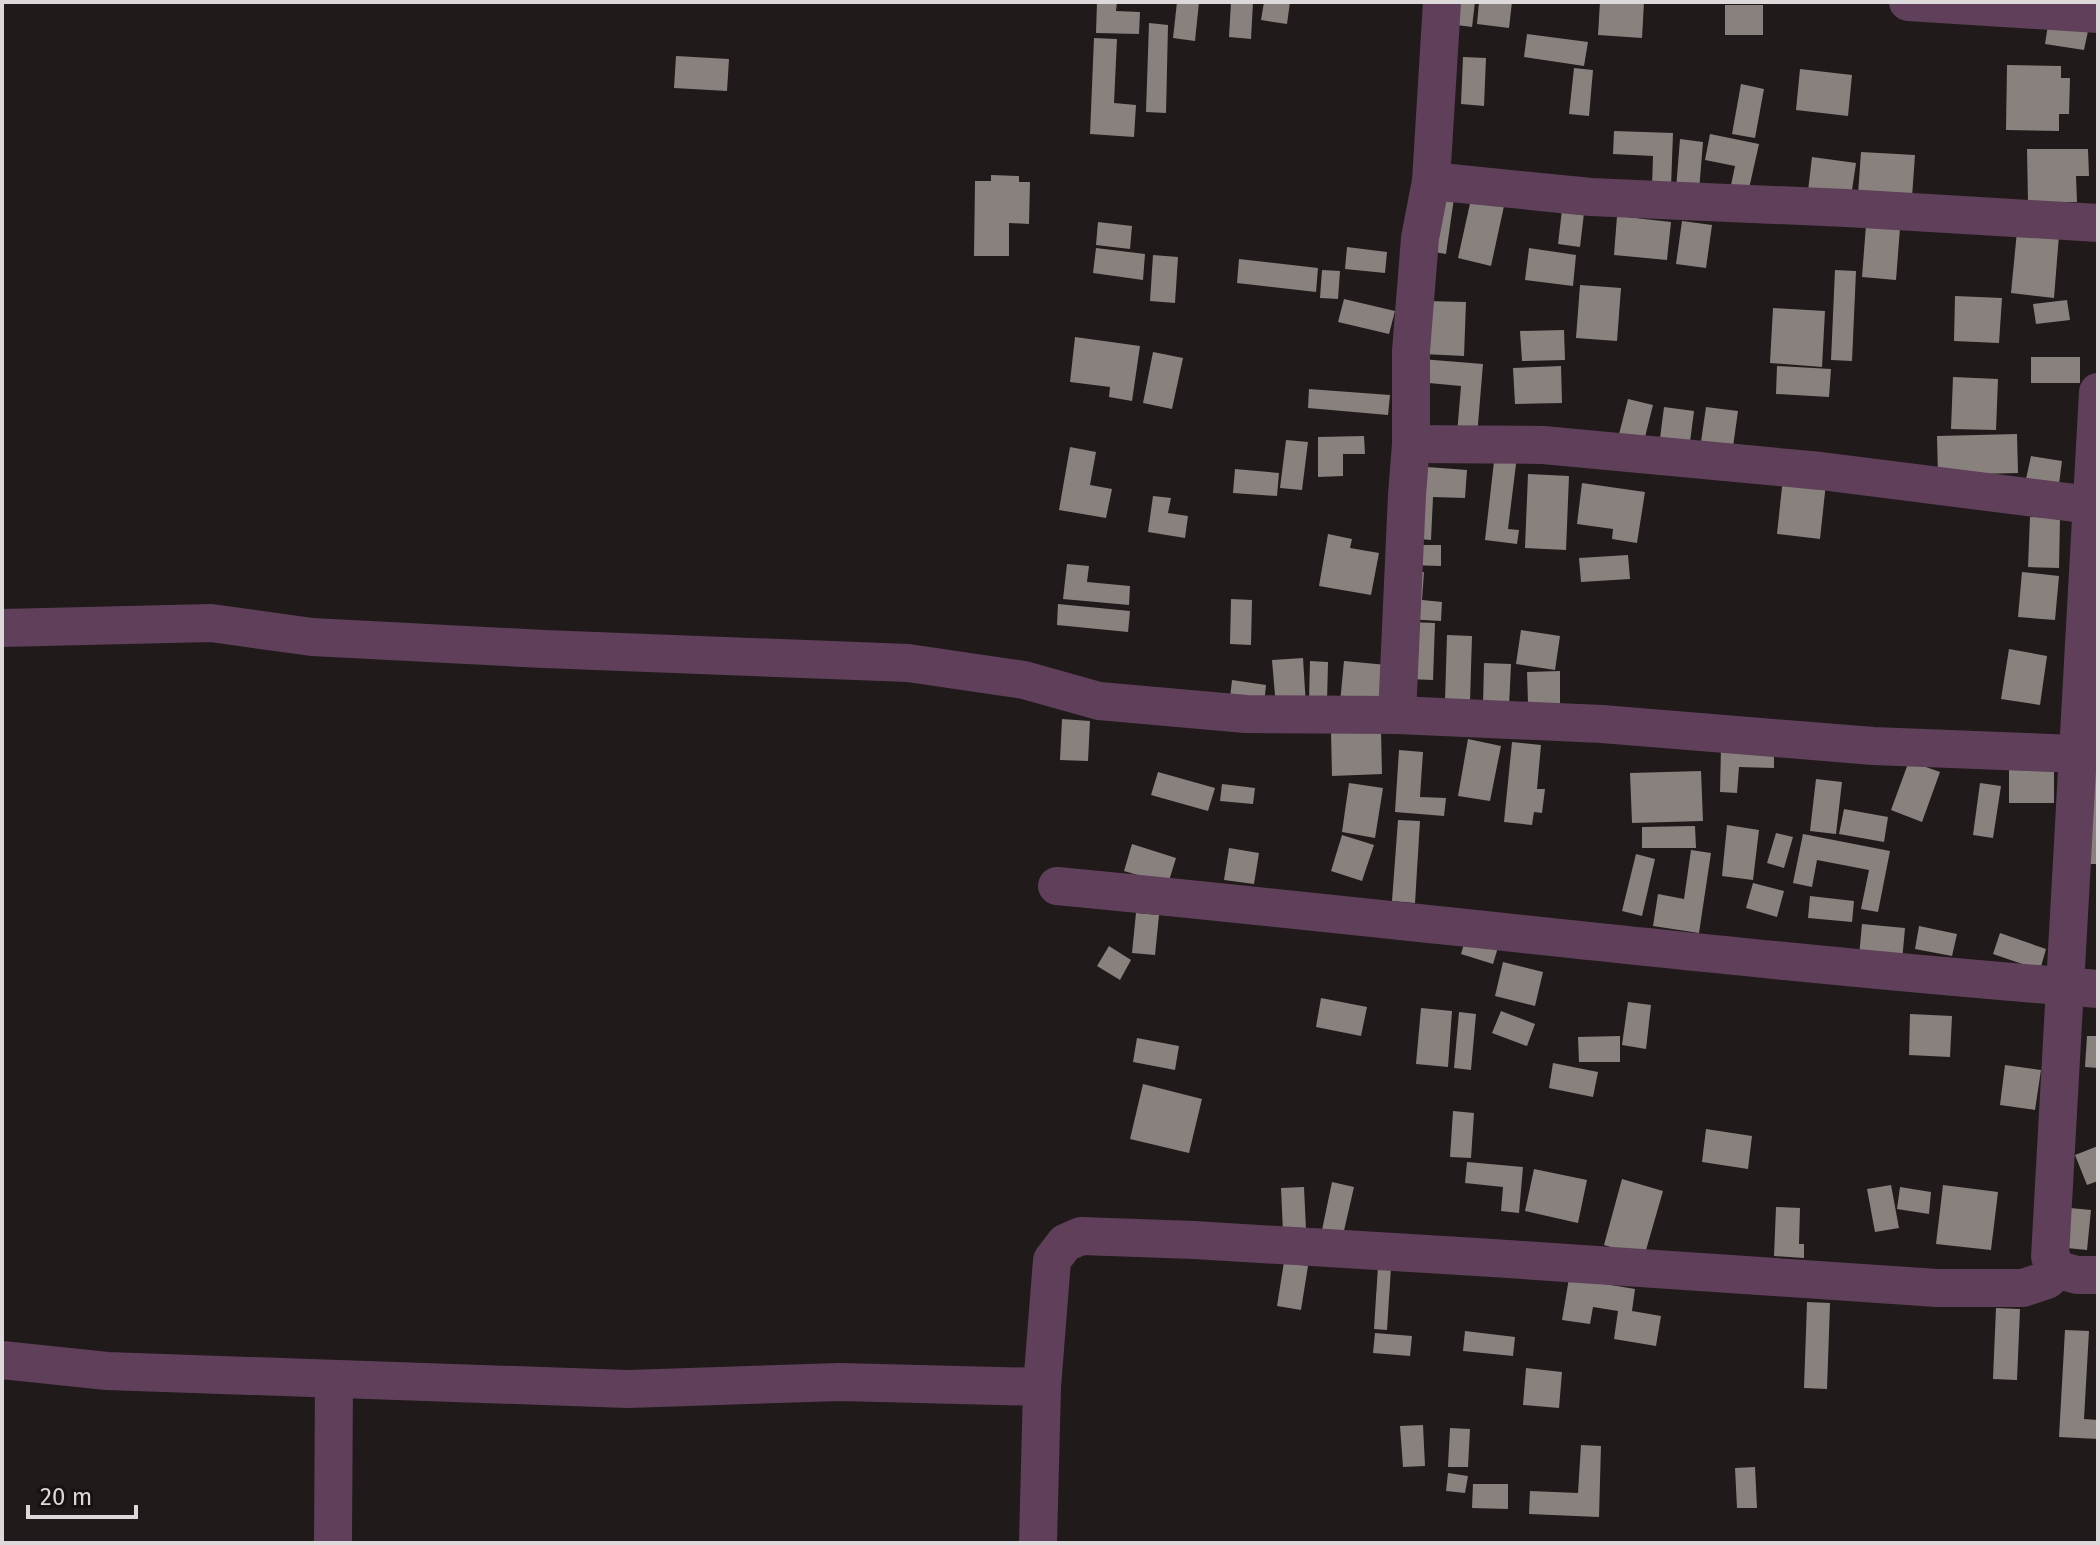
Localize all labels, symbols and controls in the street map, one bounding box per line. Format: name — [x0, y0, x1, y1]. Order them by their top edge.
scale bar — [28, 1469, 136, 1519]
text: 20 m — [40, 1483, 92, 1511]

